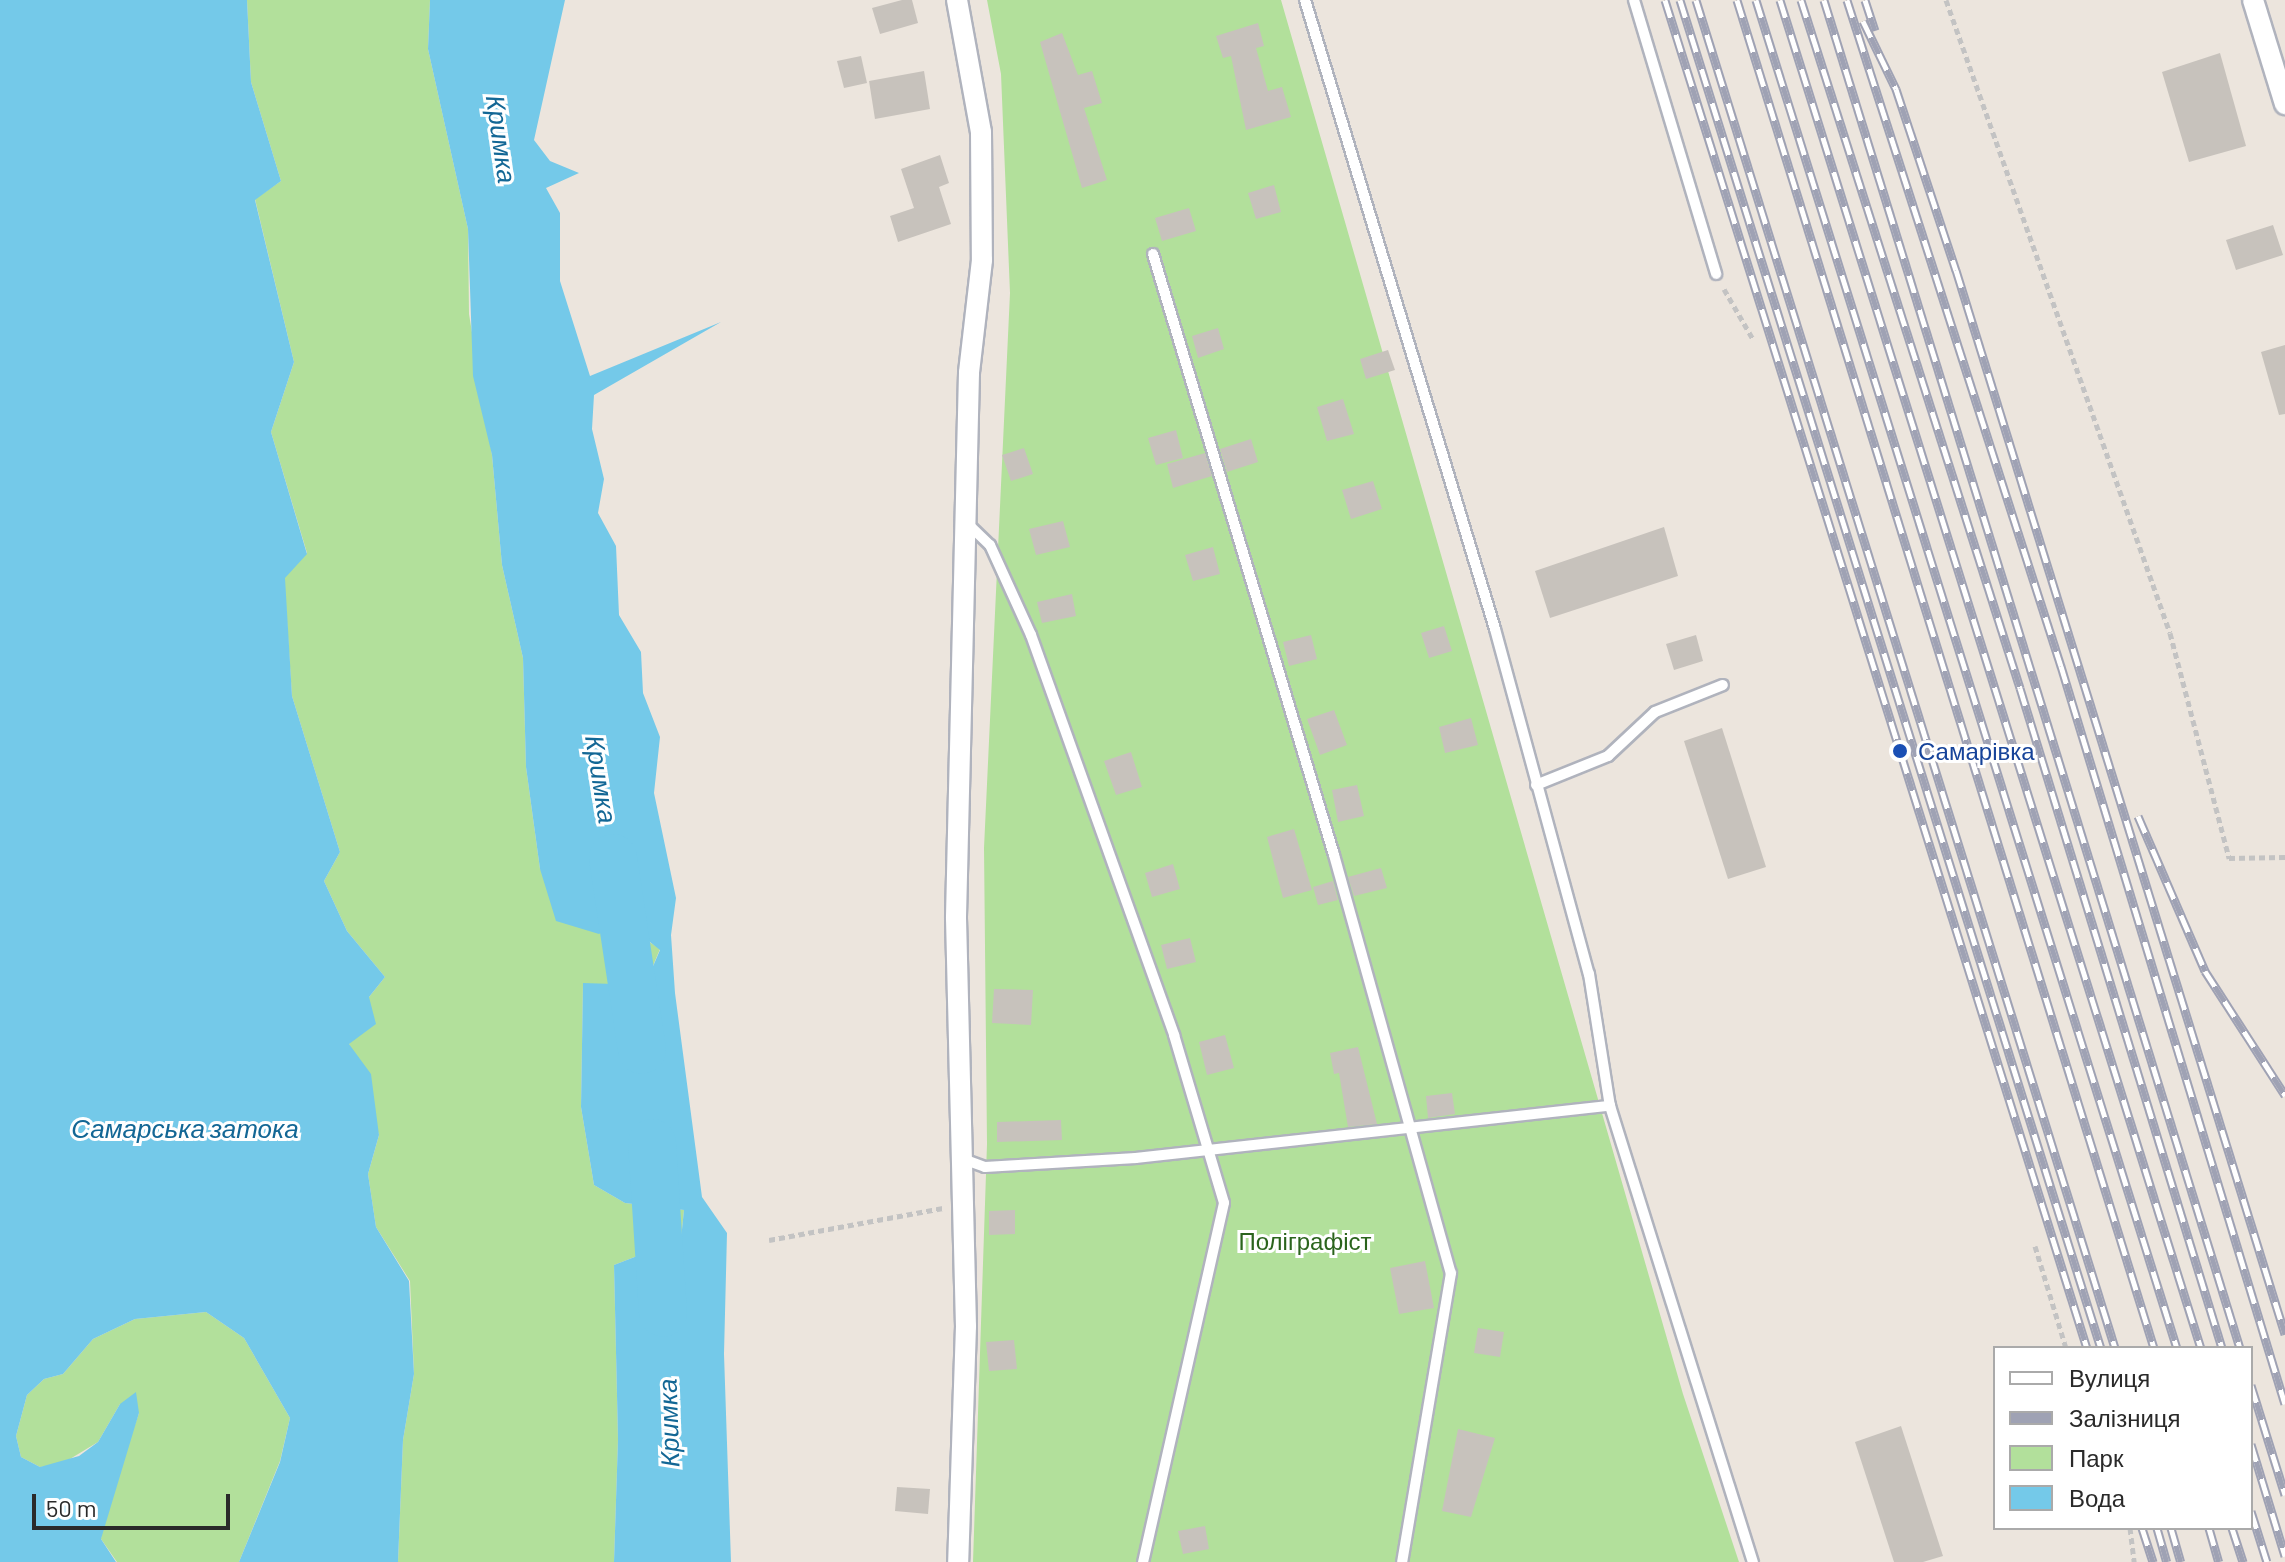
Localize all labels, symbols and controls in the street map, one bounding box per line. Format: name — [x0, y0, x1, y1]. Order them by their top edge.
water label: Кримка — [480, 93, 524, 185]
water label: Кримка — [580, 733, 624, 825]
place label: Самарівка — [1918, 737, 2035, 765]
marker: Самарівка — [1889, 740, 1911, 762]
water label: Самарська затока — [71, 1112, 299, 1144]
park label: Поліграфіст — [1239, 1227, 1371, 1255]
legend — [1993, 1346, 2253, 1530]
text: Вулиця — [2069, 1363, 2150, 1392]
water label: Кримка — [651, 1378, 685, 1468]
text: Залізниця — [2069, 1403, 2181, 1432]
text: Парк — [2069, 1443, 2123, 1472]
scale bar — [36, 1478, 234, 1528]
text: Вода — [2069, 1483, 2125, 1512]
text: 50 m — [46, 1493, 97, 1522]

